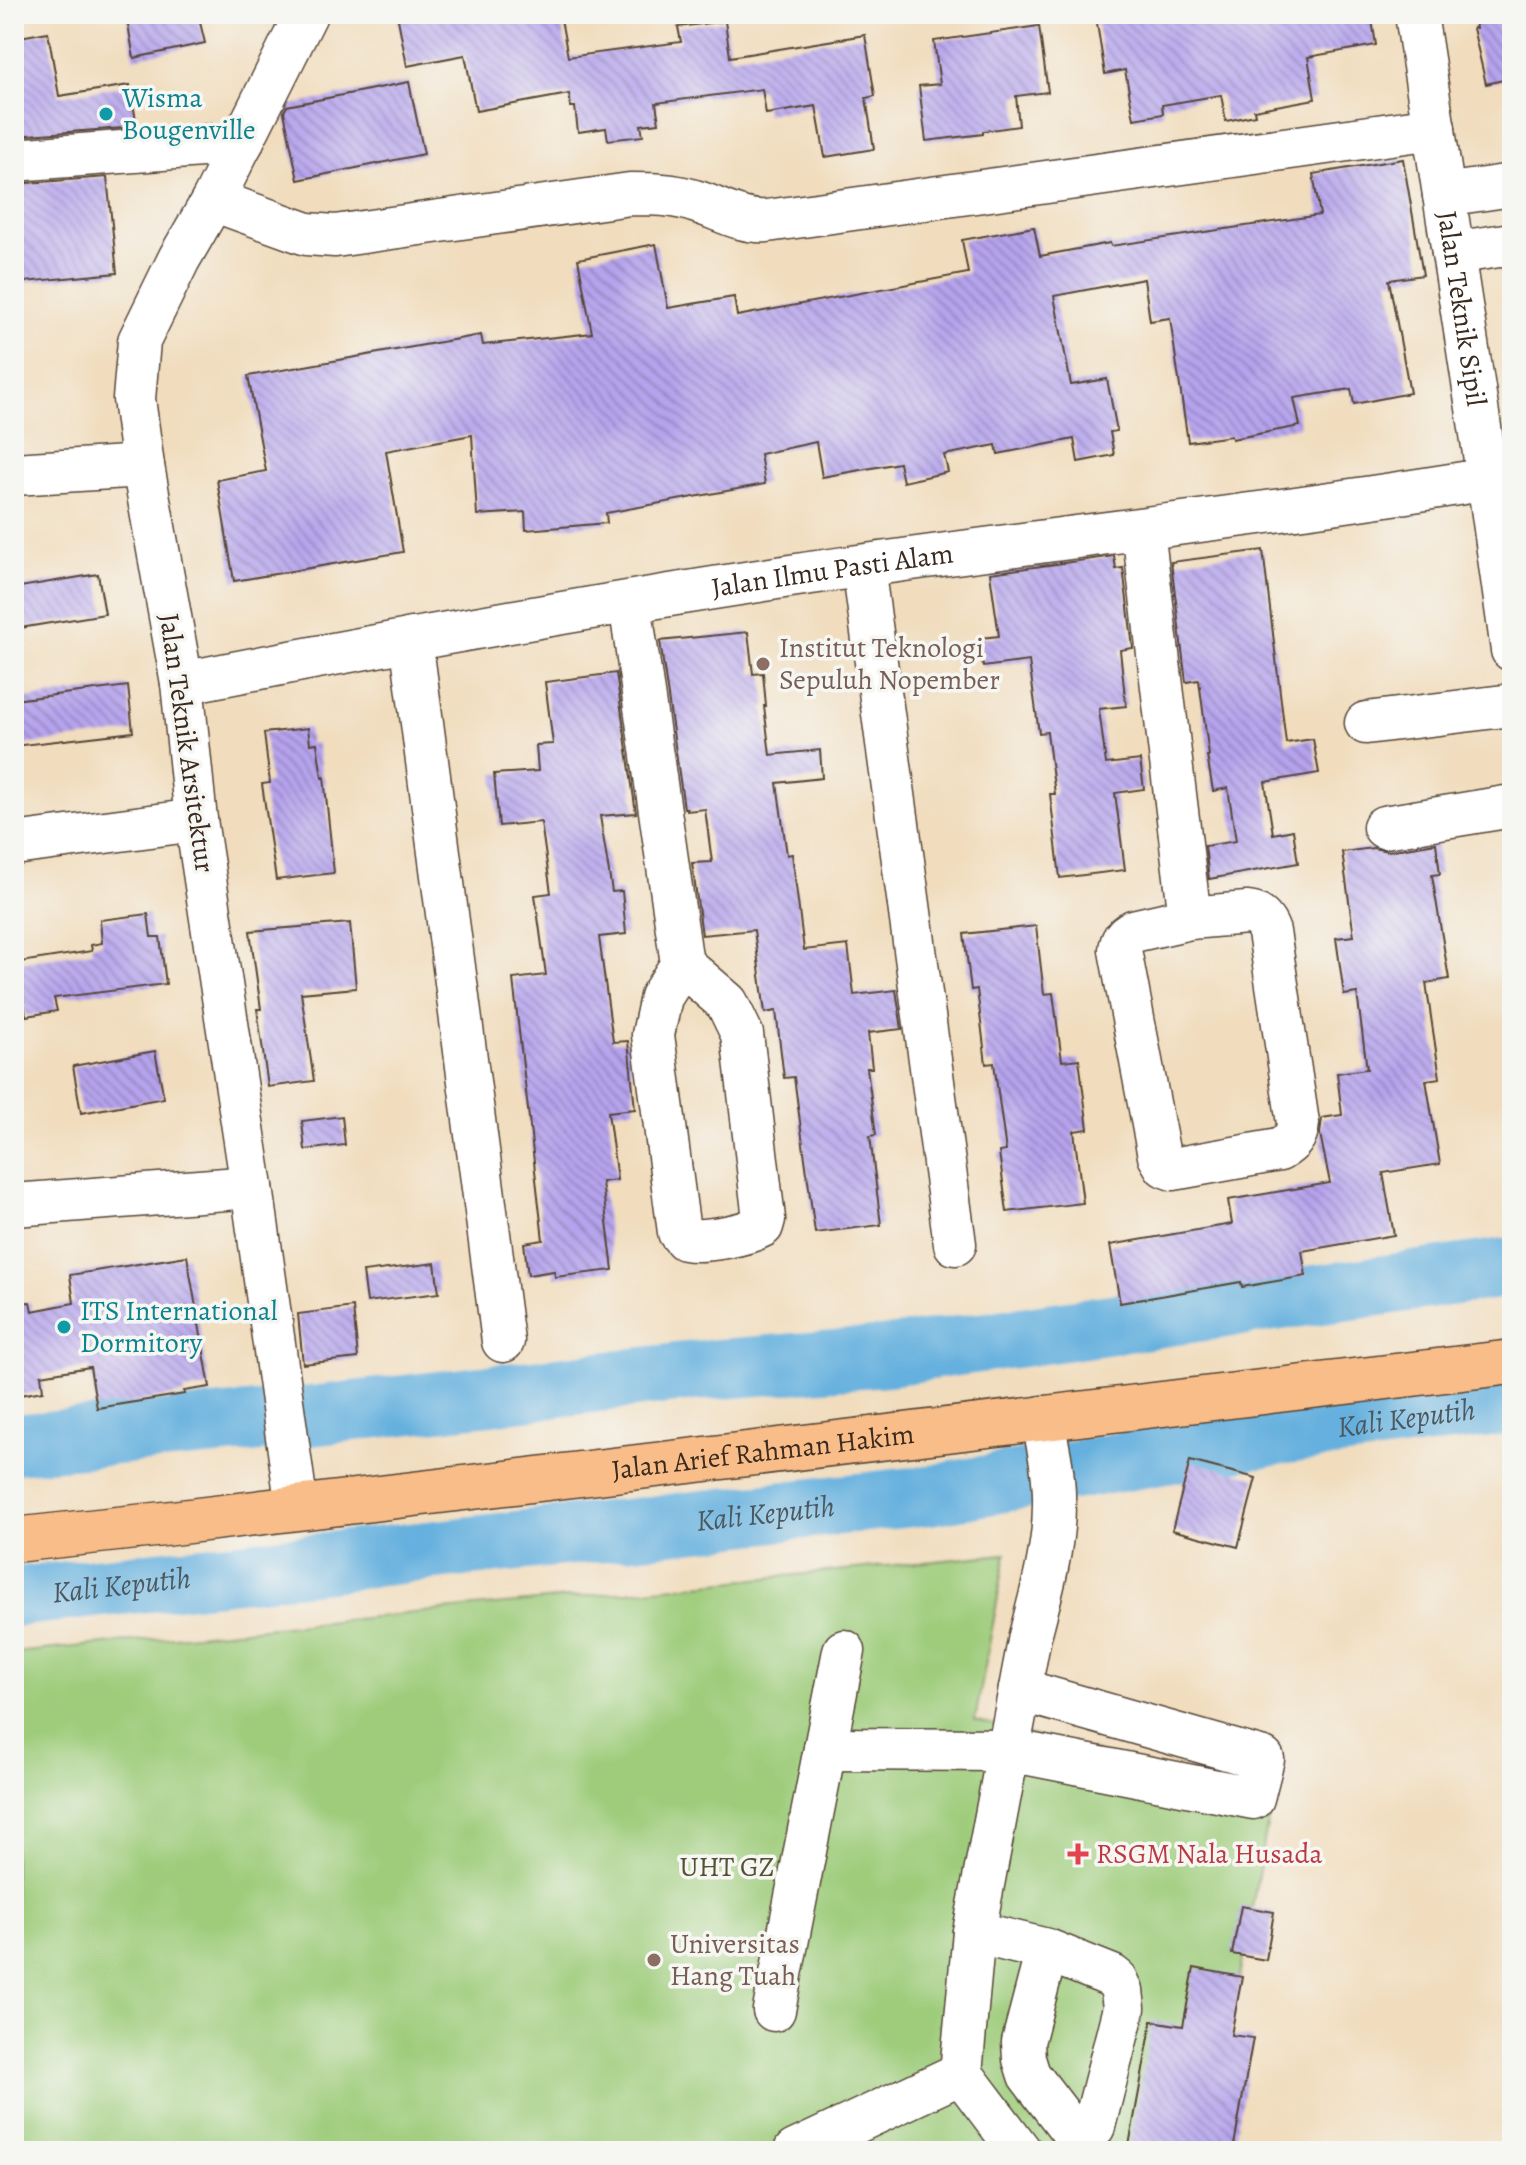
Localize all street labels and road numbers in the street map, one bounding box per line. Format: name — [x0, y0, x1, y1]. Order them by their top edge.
street label: Jalan Teknik Sipil — [1428, 208, 1495, 409]
street label: Jalan Ilmu Pasti Alam — [709, 534, 956, 607]
street label: Jalan Teknik Arsitektur — [150, 611, 224, 875]
street label: Jalan Arief Rahman Hakim — [609, 1415, 916, 1489]

